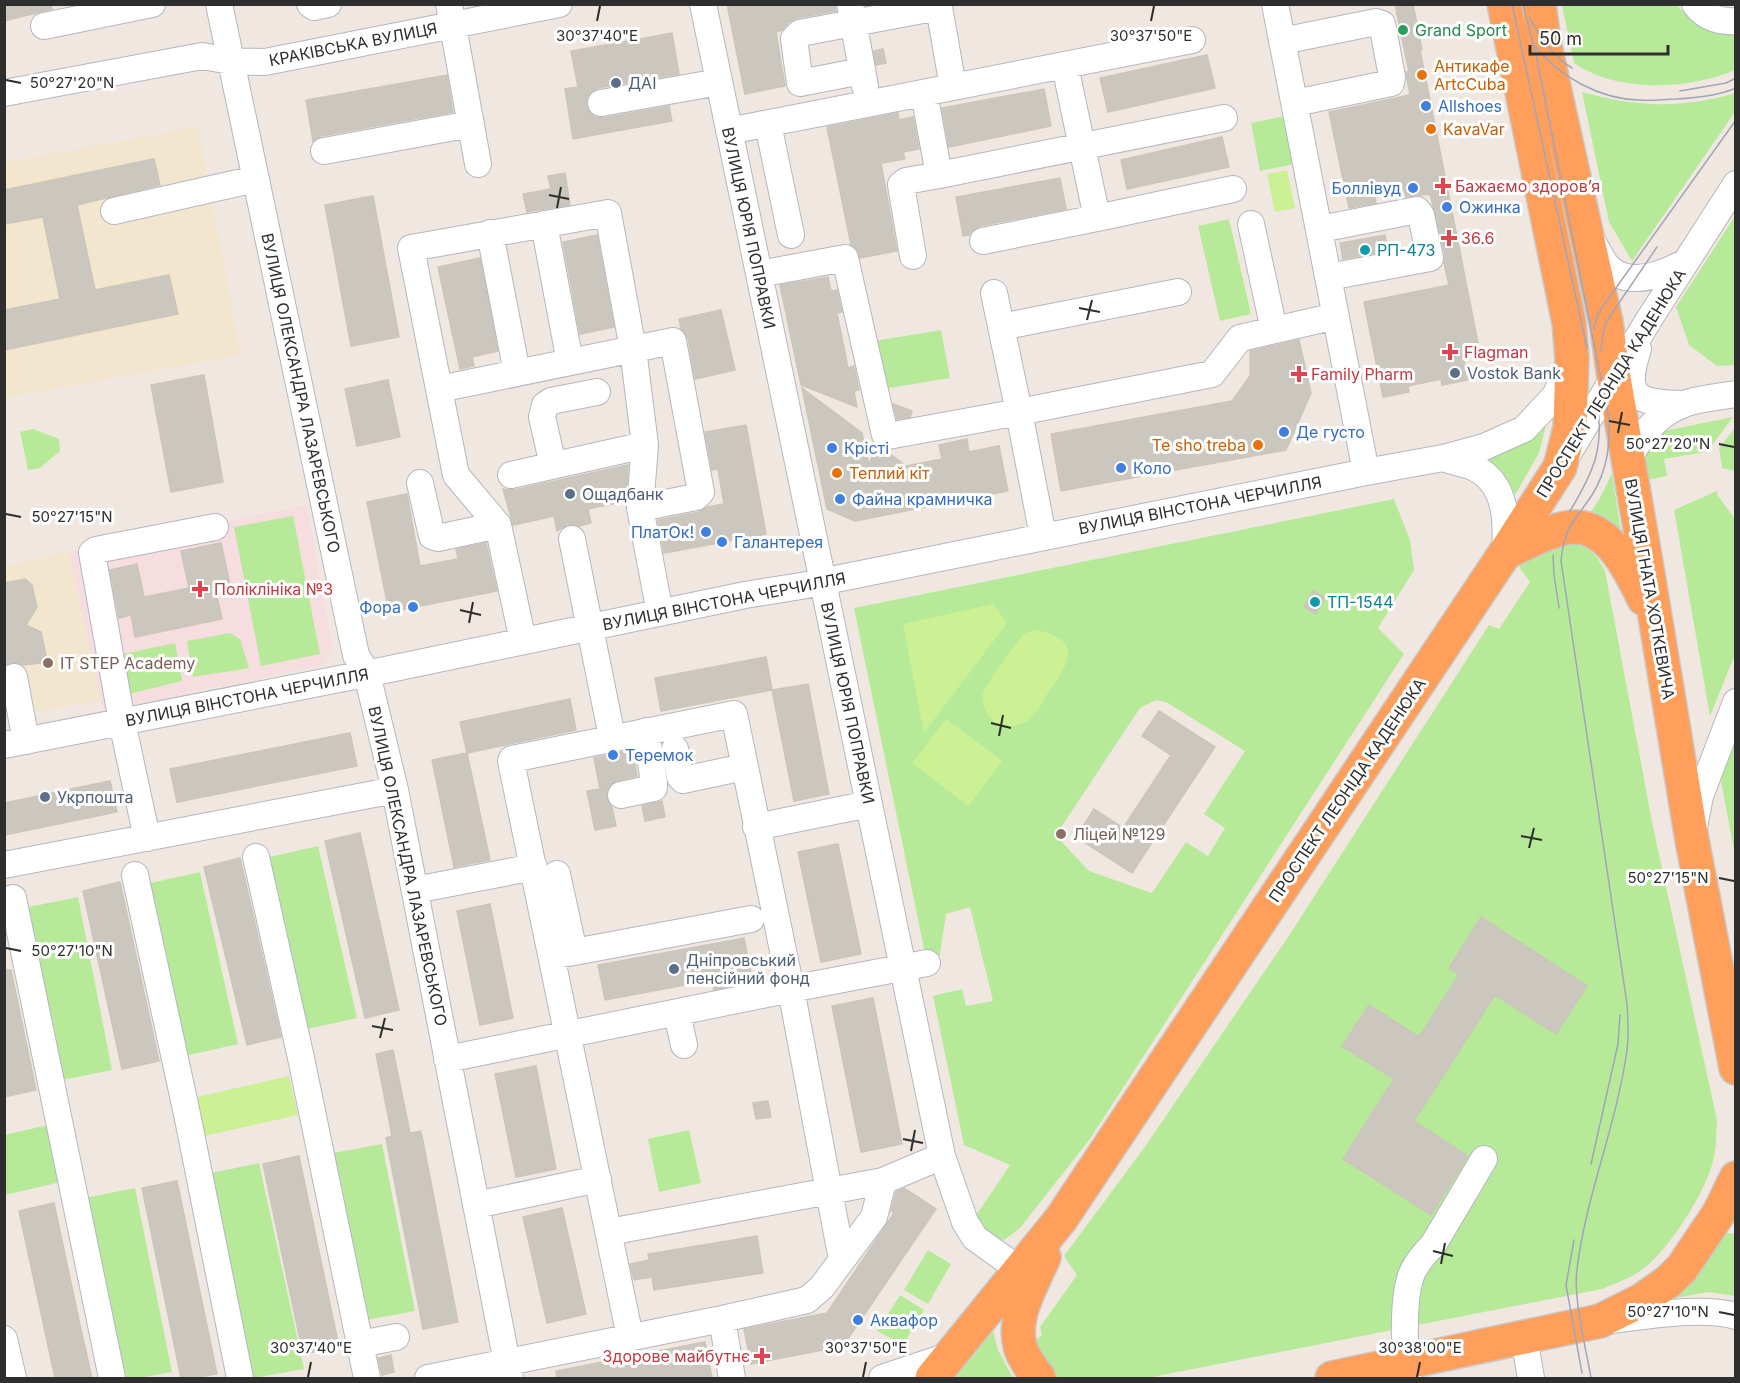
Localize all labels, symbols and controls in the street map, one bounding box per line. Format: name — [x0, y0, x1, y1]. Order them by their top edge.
street label: КРАКІВСЬКА ВУЛИЦЯ — [267, 18, 439, 70]
scale bar — [1530, 18, 1668, 56]
place label: Grand Sport — [1415, 20, 1507, 40]
marker: Grand Sport — [1396, 23, 1410, 37]
text: 30°37'40"E — [556, 26, 638, 45]
text: 30°37'50"E — [1110, 26, 1192, 45]
text: 50 m — [1539, 28, 1582, 49]
place label: Антикафе ArtcCuba — [1434, 56, 1510, 94]
marker: Антикафе ArtcCuba — [1415, 68, 1429, 82]
text: 50°27'20"N — [30, 73, 114, 92]
place label: ДАІ — [628, 73, 656, 93]
marker: ДАІ — [609, 76, 623, 90]
place label: Allshoes — [1438, 96, 1502, 116]
marker: Allshoes — [1419, 99, 1433, 113]
place label: KavaVar — [1443, 119, 1505, 139]
marker: KavaVar — [1424, 122, 1438, 136]
street label: ВУЛИЦЯ ЮРІЯ ПОПРАВКИ — [718, 125, 780, 331]
place label: Бажаємо здоровʼя — [1455, 176, 1600, 196]
place label: Боллівуд — [1331, 178, 1401, 198]
marker: Бажаємо здоровʼя — [1436, 179, 1450, 193]
marker: Боллівуд — [1406, 181, 1420, 195]
place label: Ожинка — [1459, 197, 1521, 217]
marker: Ожинка — [1440, 200, 1454, 214]
place label: 36.6 — [1461, 228, 1494, 248]
street label: ВУЛИЦЯ ОЛЕКСАНДРА ЛАЗАРЕВСЬКОГО — [257, 231, 345, 555]
marker: 36.6 — [1442, 231, 1456, 245]
place label: РП-473 — [1377, 240, 1435, 260]
marker: РП-473 — [1358, 243, 1372, 257]
street label: ПРОСПЕКТ ЛЕОНІДА КАДЕНЮКА — [1532, 265, 1690, 501]
place label: Flagman — [1464, 342, 1529, 362]
marker: Flagman — [1441, 343, 1459, 361]
place label: Vostok Bank — [1467, 363, 1561, 383]
place label: Family Pharm — [1311, 364, 1413, 384]
marker: Vostok Bank — [1448, 366, 1462, 380]
marker: Family Pharm — [1292, 367, 1306, 381]
place label: Де густо — [1296, 422, 1365, 442]
marker: Де густо — [1277, 425, 1291, 439]
text: 50°27'20"N — [1626, 434, 1710, 453]
place label: Te sho treba — [1152, 435, 1246, 455]
place label: Крісті — [844, 438, 889, 458]
marker: Te sho treba — [1251, 438, 1265, 452]
marker: Крісті — [825, 441, 839, 455]
place label: Коло — [1133, 458, 1172, 478]
marker: Коло — [1114, 461, 1128, 475]
place label: Теплий кіт — [849, 463, 930, 483]
marker: Теплий кіт — [830, 466, 844, 480]
street label: ВУЛИЦЯ ВІНСТОНА ЧЕРЧИЛЛЯ — [1077, 472, 1323, 538]
street label: ВУЛИЦЯ ГНАТА ХОТКЕВИЧА — [1621, 477, 1679, 701]
place label: Ощадбанк — [582, 484, 664, 504]
marker: Ощадбанк — [563, 487, 577, 501]
place label: Файна крамничка — [852, 489, 992, 509]
marker: Файна крамничка — [833, 492, 847, 506]
text: 50°27'15"N — [31, 507, 113, 526]
place label: ПлатОк! — [631, 522, 694, 542]
marker: ПлатОк! — [699, 525, 713, 539]
place label: Галантерея — [734, 532, 823, 552]
marker: Галантерея — [715, 535, 729, 549]
street label: ВУЛИЦЯ ВІНСТОНА ЧЕРЧИЛЛЯ — [601, 568, 847, 634]
place label: Поліклініка №3 — [214, 579, 333, 599]
marker: Поліклініка №3 — [191, 580, 209, 598]
place label: ТП-1544 — [1327, 592, 1393, 612]
marker: ТП-1544 — [1308, 595, 1322, 609]
place label: Фора — [359, 597, 401, 617]
marker: Фора — [406, 600, 420, 614]
street label: ВУЛИЦЯ ЮРІЯ ПОПРАВКИ — [817, 600, 879, 806]
place label: IT STEP Academy — [60, 653, 195, 673]
marker: IT STEP Academy — [41, 656, 55, 670]
street label: ВУЛИЦЯ ВІНСТОНА ЧЕРЧИЛЛЯ — [124, 664, 370, 730]
street label: ПРОСПЕКТ ЛЕОНІДА КАДЕНЮКА — [1264, 674, 1430, 906]
street label: ВУЛИЦЯ ОЛЕКСАНДРА ЛАЗАРЕВСЬКОГО — [364, 704, 452, 1028]
place label: Теремок — [625, 745, 693, 765]
marker: Теремок — [606, 748, 620, 762]
place label: Укрпошта — [57, 787, 133, 807]
marker: Укрпошта — [38, 790, 52, 804]
place label: Ліцей №129 — [1073, 824, 1165, 844]
marker: Ліцей №129 — [1054, 827, 1068, 841]
text: 50°27'15"N — [1627, 868, 1709, 887]
text: 50°27'10"N — [31, 941, 113, 960]
place label: Дніпровський пенсійний фонд — [686, 950, 810, 988]
marker: Дніпровський пенсійний фонд — [667, 962, 681, 976]
text: 50°27'10"N — [1627, 1302, 1709, 1321]
place label: Аквафор — [870, 1310, 938, 1330]
marker: Аквафор — [851, 1313, 865, 1327]
text: 30°37'40"E — [270, 1338, 352, 1357]
text: 30°37'50"E — [825, 1338, 907, 1357]
text: 30°38'00"E — [1378, 1338, 1462, 1357]
place label: Здорове майбутнє — [603, 1346, 750, 1366]
marker: Здорове майбутнє — [755, 1349, 769, 1363]

